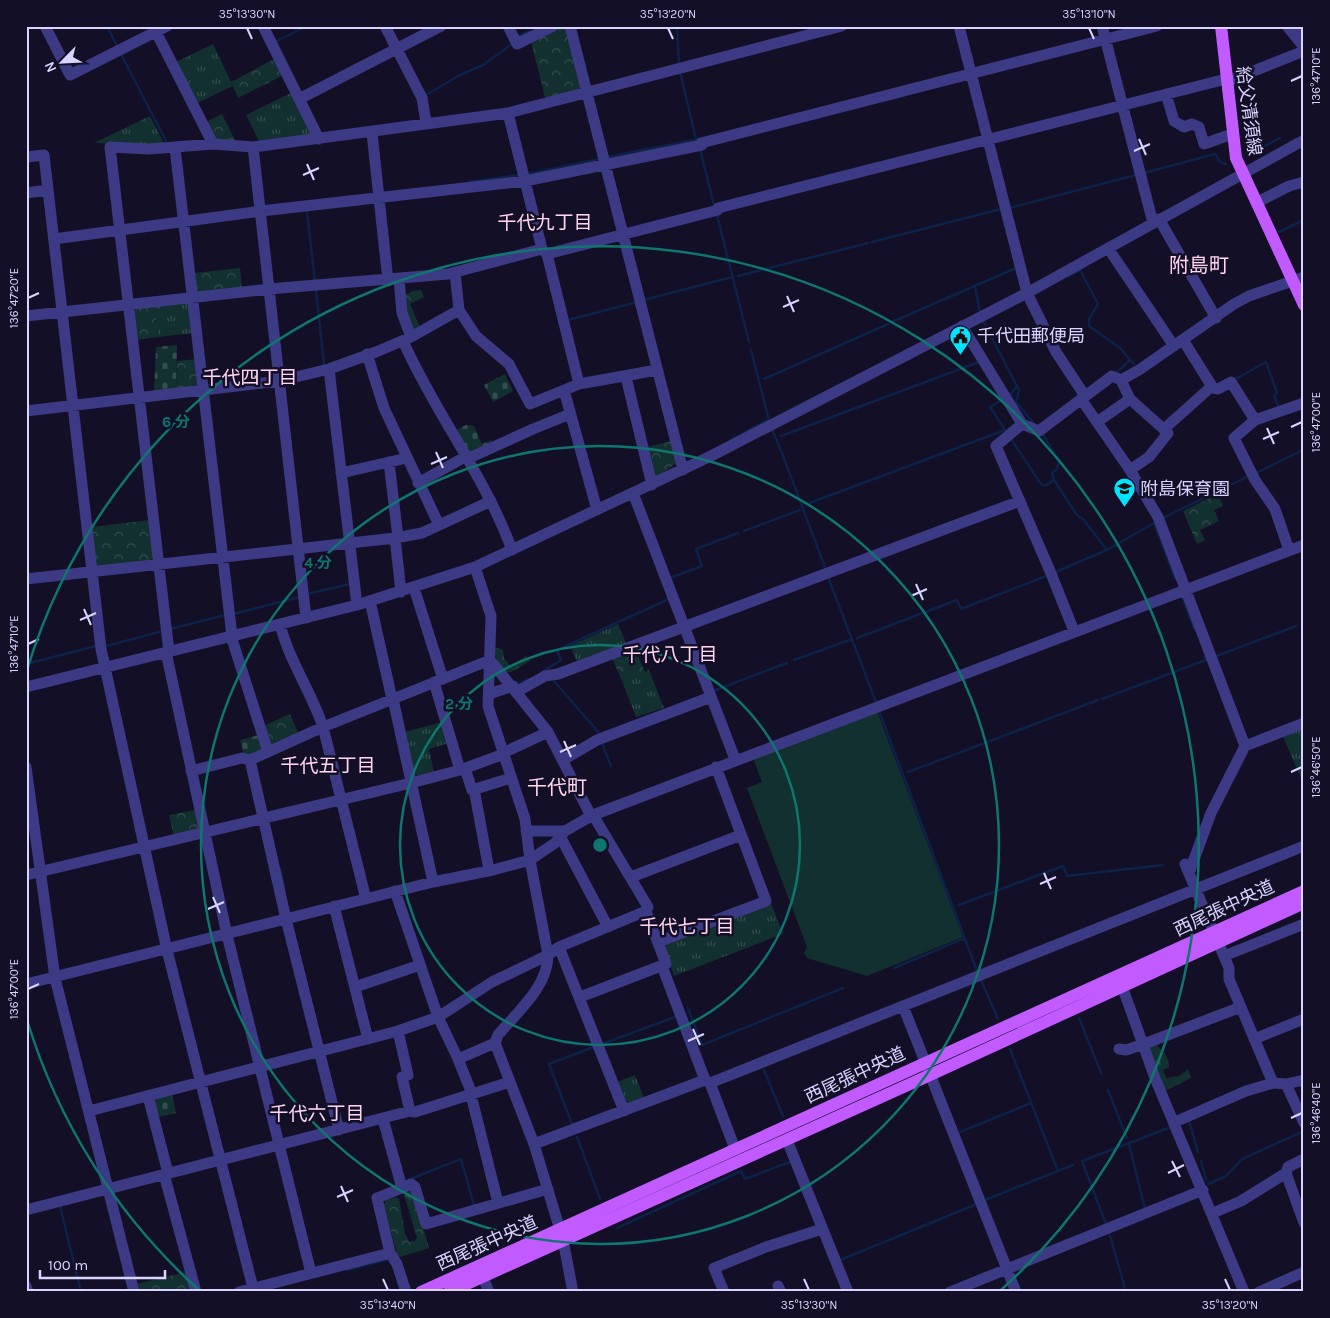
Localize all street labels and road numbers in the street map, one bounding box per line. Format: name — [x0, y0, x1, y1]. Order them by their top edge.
street label: 給父清須線 — [1232, 65, 1266, 157]
street label: 西尾張中央道 — [1170, 875, 1278, 941]
street label: 西尾張中央道 — [801, 1042, 909, 1108]
street label: 西尾張中央道 — [433, 1211, 541, 1275]

